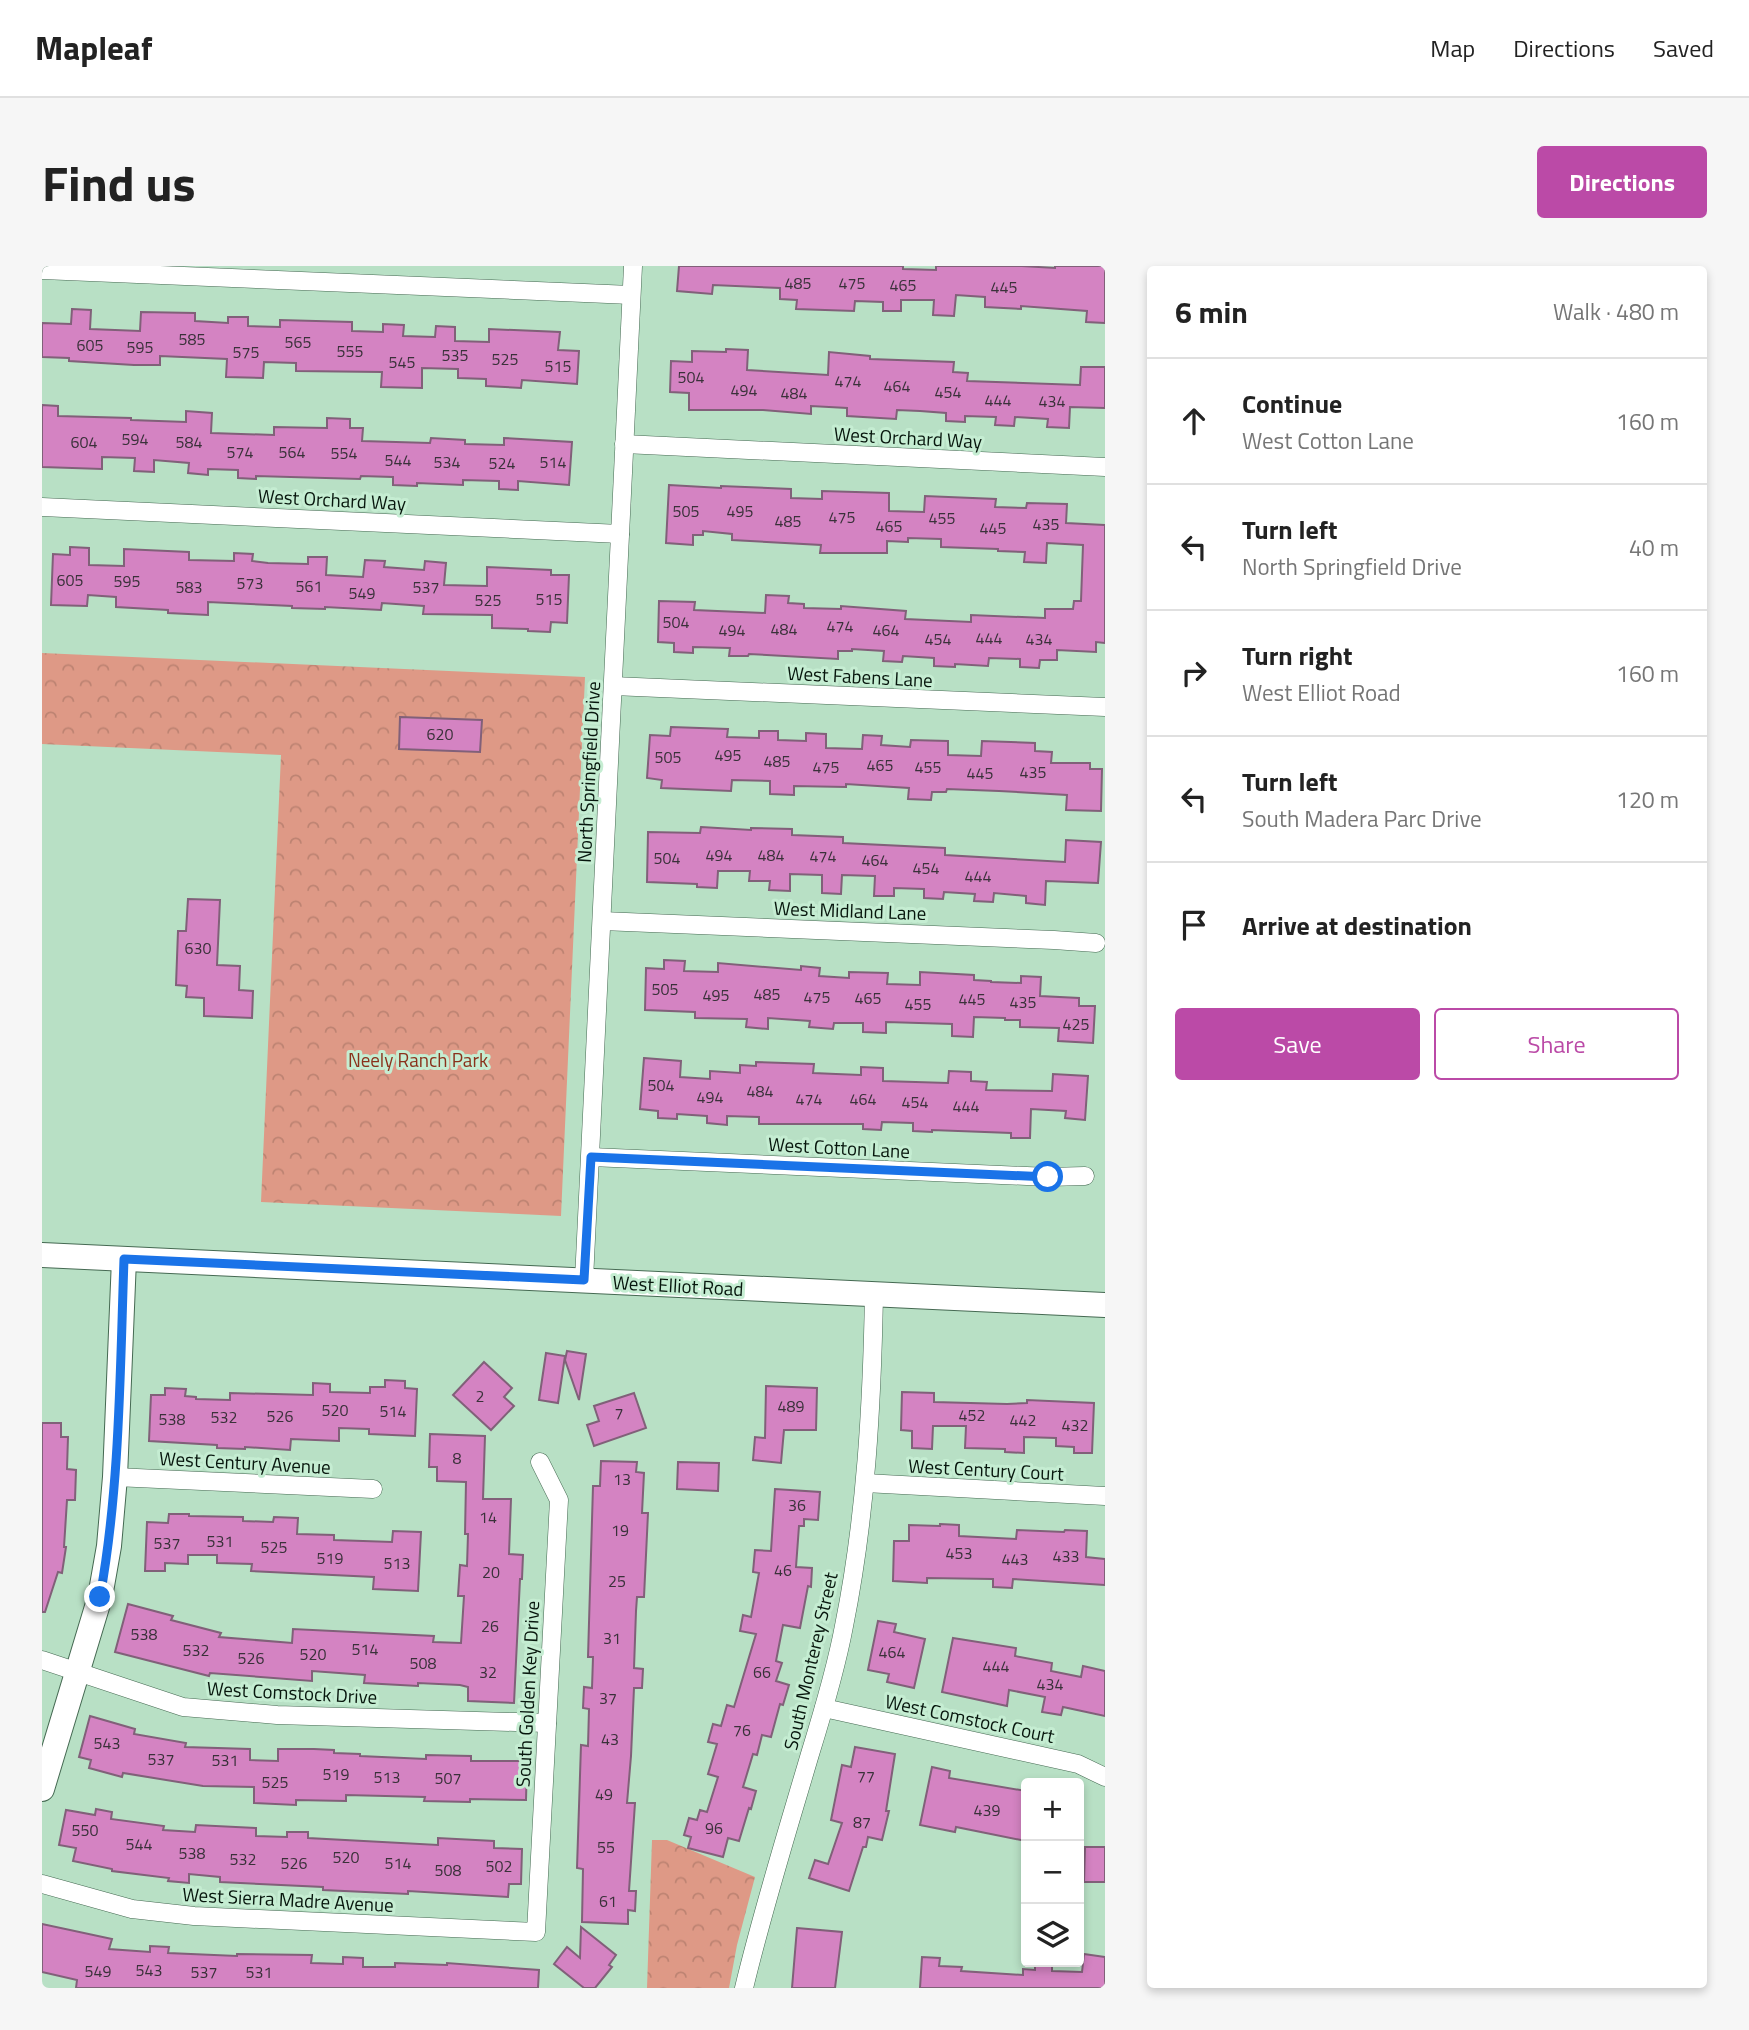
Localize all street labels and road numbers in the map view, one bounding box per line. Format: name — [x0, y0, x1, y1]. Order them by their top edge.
street label: West Orchard Way — [833, 419, 983, 455]
street label: West Orchard Way — [257, 481, 407, 517]
street label: West Fabens Lane — [786, 658, 934, 694]
street label: North Springfield Drive — [569, 681, 607, 863]
street label: West Midland Lane — [773, 893, 927, 927]
street label: West Cotton Lane — [767, 1129, 911, 1165]
street label: West Elliot Road — [612, 1267, 744, 1303]
street label: West Century Avenue — [158, 1443, 332, 1481]
street label: West Century Court — [907, 1450, 1065, 1488]
street label: South Monterey Street — [775, 1569, 845, 1753]
street label: South Golden Key Drive — [508, 1600, 546, 1788]
street label: West Comstock Drive — [206, 1673, 378, 1711]
street label: West Comstock Court — [883, 1686, 1058, 1750]
street label: West Sierra Madre Avenue — [182, 1879, 394, 1919]

